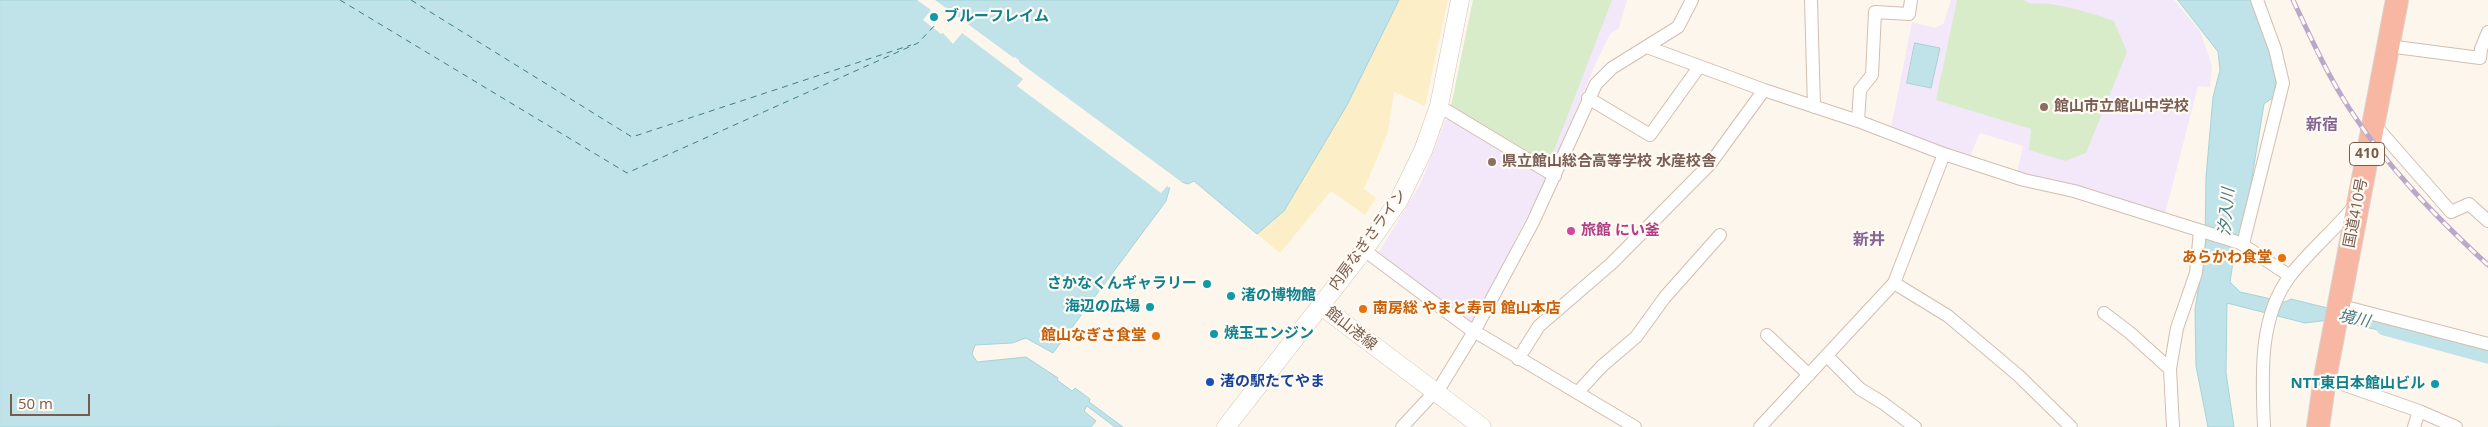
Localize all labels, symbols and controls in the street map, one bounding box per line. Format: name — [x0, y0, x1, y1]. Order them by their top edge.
place label: ブルーフレイム — [944, 8, 1049, 26]
marker: ブルーフレイム — [928, 11, 940, 23]
place label: 館山市立館山中学校 — [2054, 98, 2189, 116]
marker: 館山市立館山中学校 — [2038, 101, 2050, 113]
district label: 新宿 — [2306, 115, 2338, 135]
road number: 410 — [2350, 142, 2384, 166]
place label: 県立館山総合高等学校 水産校舎 — [1502, 153, 1716, 171]
marker: 県立館山総合高等学校 水産校舎 — [1486, 156, 1498, 168]
street label: 国道410号 — [2340, 177, 2372, 249]
street label: 内房なぎさライン — [1325, 186, 1411, 294]
water label: 汐入川 — [2215, 187, 2239, 237]
place label: 旅館 にい釜 — [1581, 222, 1660, 240]
marker: 旅館 にい釜 — [1565, 225, 1577, 237]
district label: 新井 — [1853, 230, 1885, 250]
place label: あらかわ食堂 — [2182, 249, 2272, 267]
marker: あらかわ食堂 — [2276, 252, 2288, 264]
place label: さかなくんギャラリー — [1047, 275, 1197, 293]
marker: さかなくんギャラリー — [1201, 278, 1213, 290]
place label: 渚の博物館 — [1241, 287, 1316, 305]
marker: 渚の博物館 — [1225, 290, 1237, 302]
place label: 海辺の広場 — [1065, 298, 1140, 316]
place label: 南房総 やまと寿司 館山本店 — [1373, 300, 1561, 318]
marker: 海辺の広場 — [1144, 301, 1156, 313]
street label: 館山港線 — [1322, 303, 1380, 355]
marker: 南房総 やまと寿司 館山本店 — [1357, 303, 1369, 315]
water label: 境川 — [2336, 306, 2372, 332]
place label: 焼玉エンジン — [1224, 325, 1314, 343]
place label: 館山なぎさ食堂 — [1041, 327, 1146, 345]
marker: 焼玉エンジン — [1208, 328, 1220, 340]
marker: 館山なぎさ食堂 — [1150, 330, 1162, 342]
place label: 渚の駅たてやま — [1220, 373, 1325, 391]
place label: NTT東日本館山ビル — [2290, 375, 2425, 393]
marker: 渚の駅たてやま — [1204, 376, 1216, 388]
marker: NTT東日本館山ビル — [2429, 378, 2441, 390]
scale bar — [12, 384, 92, 416]
text: 50 m — [18, 393, 53, 413]

